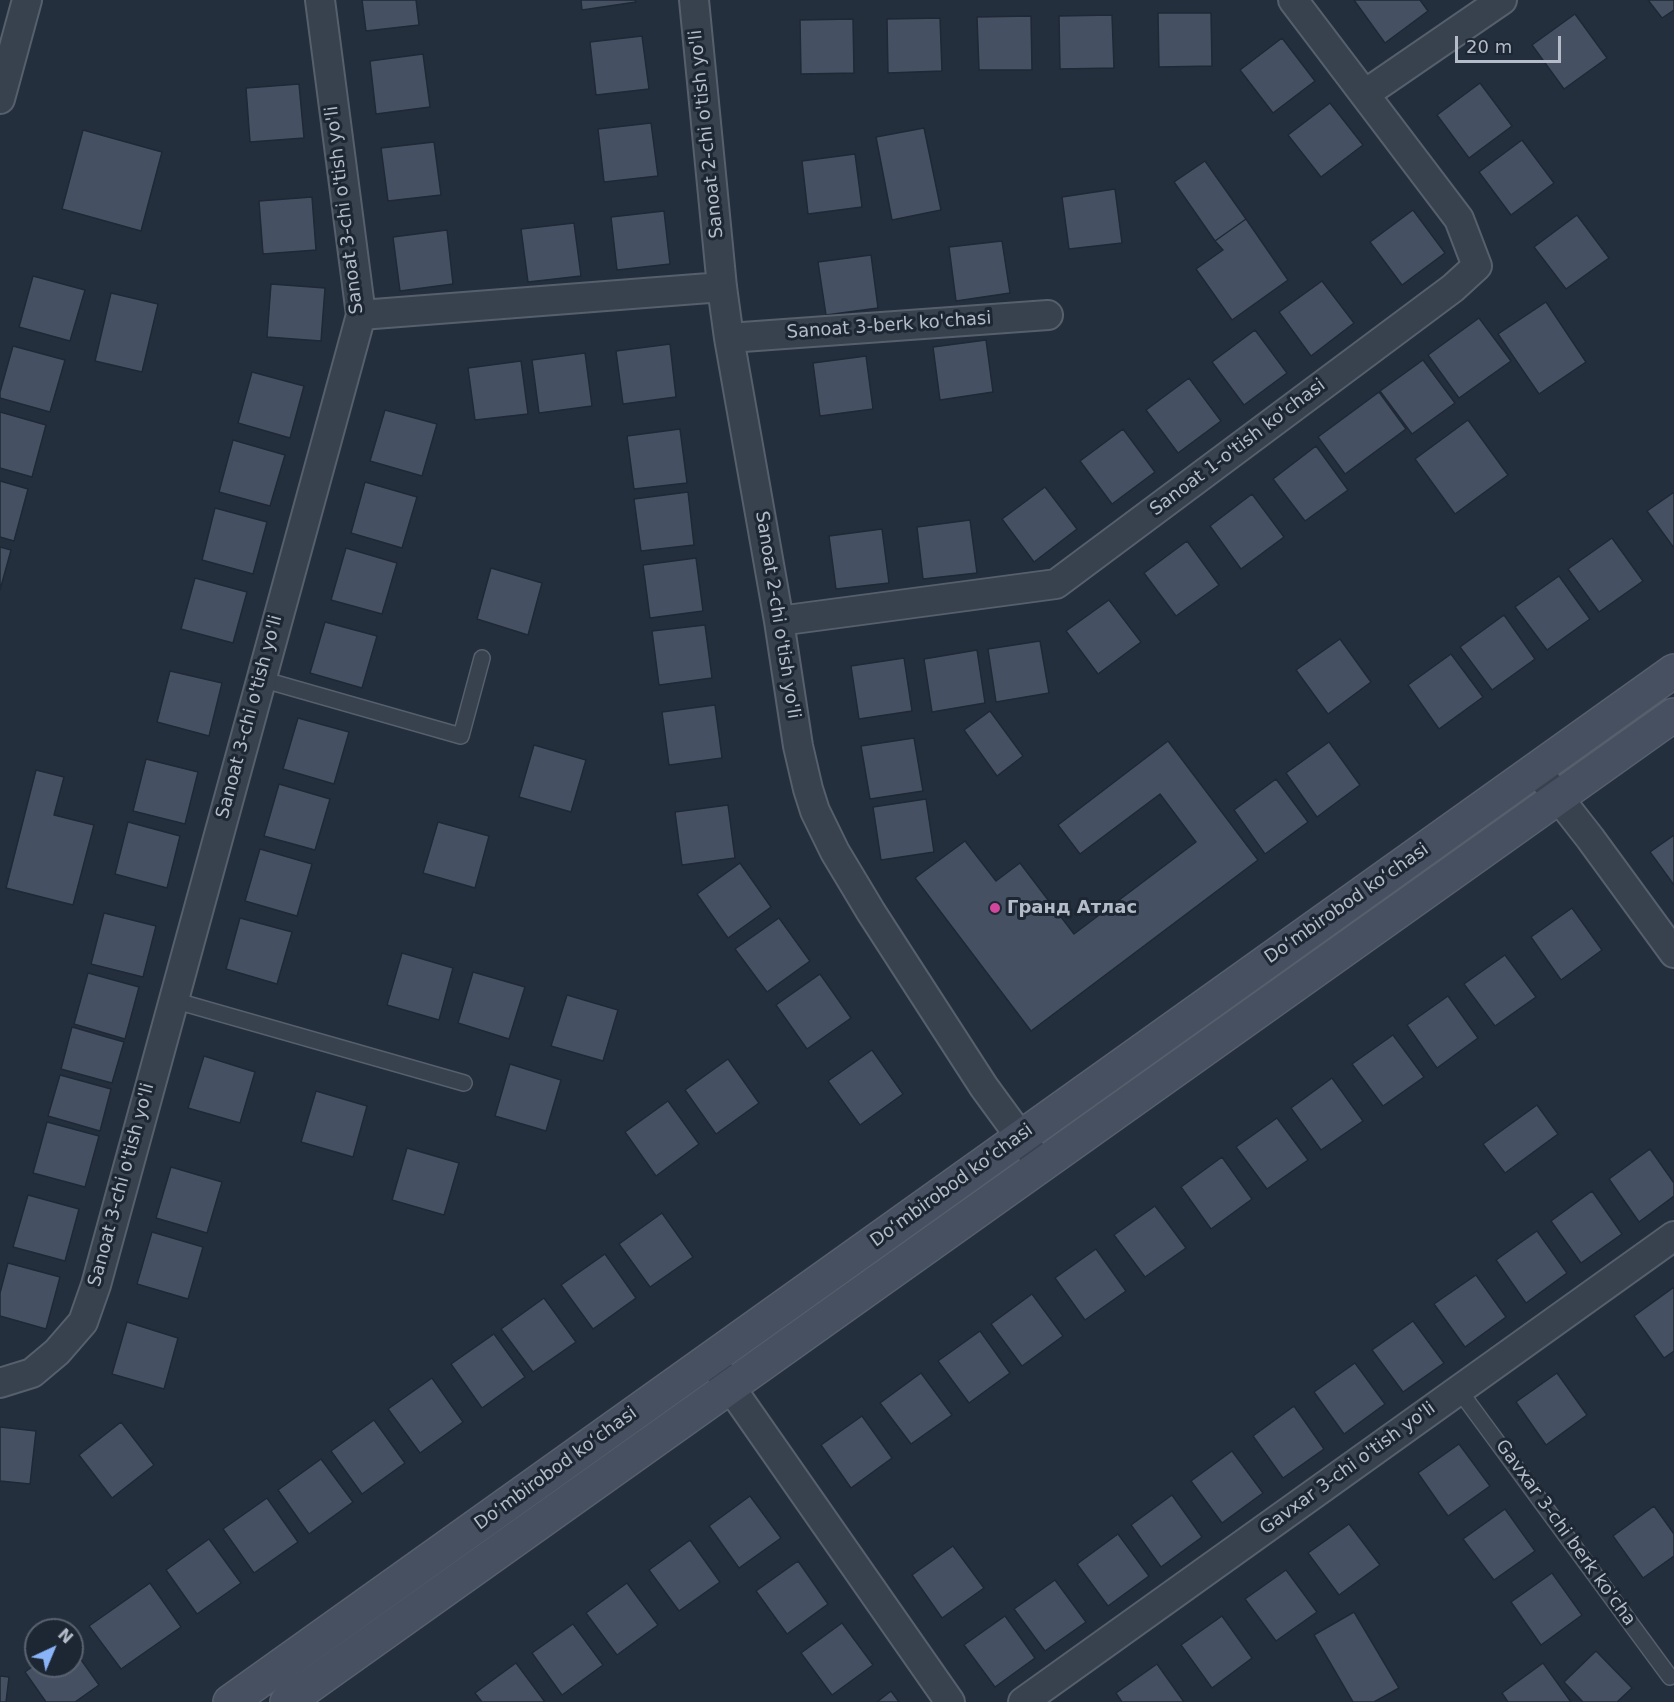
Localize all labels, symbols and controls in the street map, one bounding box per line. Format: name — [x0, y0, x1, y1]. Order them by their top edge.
scale bar — [1458, 24, 1564, 62]
street label: Sanoat 2-chi o'tish yo'li — [685, 29, 729, 239]
text: 20 m — [1466, 36, 1512, 57]
street label: Sanoat 3-chi o'tish yo'li — [321, 105, 369, 315]
street label: Sanoat 3-berk ko'chasi — [786, 308, 992, 344]
street label: Sanoat 1-o'tish ko'chasi — [1146, 375, 1330, 521]
street label: Sanoat 2-chi o'tish yo'li — [750, 510, 804, 720]
street label: Sanoat 3-chi o'tish yo'li — [212, 613, 288, 821]
street label: Doʻmbirobod koʻchasi — [1261, 839, 1433, 969]
place label: Гранд Атлас — [1007, 897, 1137, 919]
marker: Гранд Атлас — [988, 901, 1002, 915]
street label: Sanoat 3-chi o'tish yo'li — [84, 1081, 160, 1289]
street label: Doʻmbirobod koʻchasi — [867, 1120, 1037, 1252]
street label: Gavxar 3-chi o'tish yo'li — [1256, 1398, 1440, 1540]
street label: Doʻmbirobod koʻchasi — [471, 1403, 641, 1535]
street label: Gavxar 3-chi berk ko'cha — [1490, 1436, 1640, 1630]
north arrow — [24, 1618, 84, 1678]
text: N — [54, 1625, 77, 1648]

